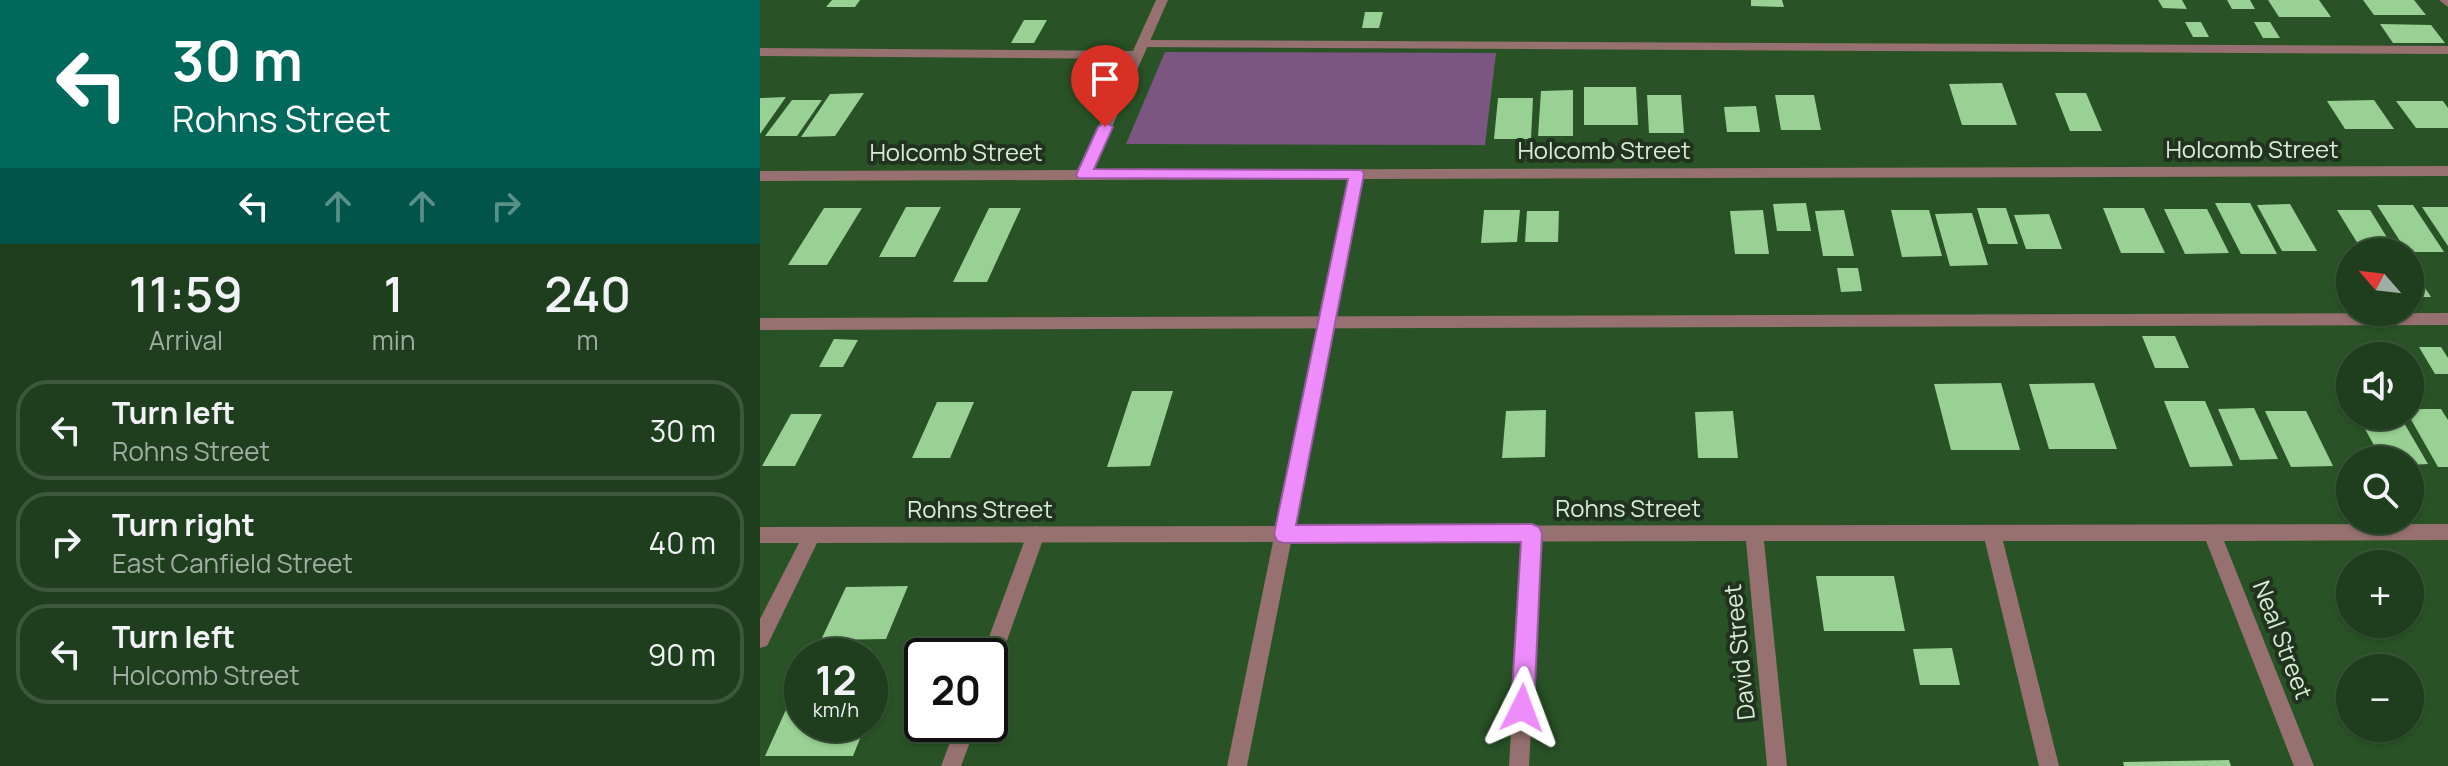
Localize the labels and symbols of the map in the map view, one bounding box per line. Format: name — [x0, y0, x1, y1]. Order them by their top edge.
pin — [1071, 45, 1139, 127]
street label: Holcomb Street — [2165, 132, 2339, 165]
street label: Holcomb Street — [1517, 133, 1691, 166]
street label: Holcomb Street — [869, 135, 1043, 168]
north arrow — [2336, 238, 2424, 326]
street label: Rohns Street — [1555, 491, 1701, 524]
street label: Rohns Street — [907, 492, 1053, 525]
street label: Neal Street — [2246, 575, 2321, 703]
street label: David Street — [1715, 583, 1762, 722]
speed limit sign: 20 — [904, 638, 1008, 742]
position arrow — [1480, 666, 1564, 750]

